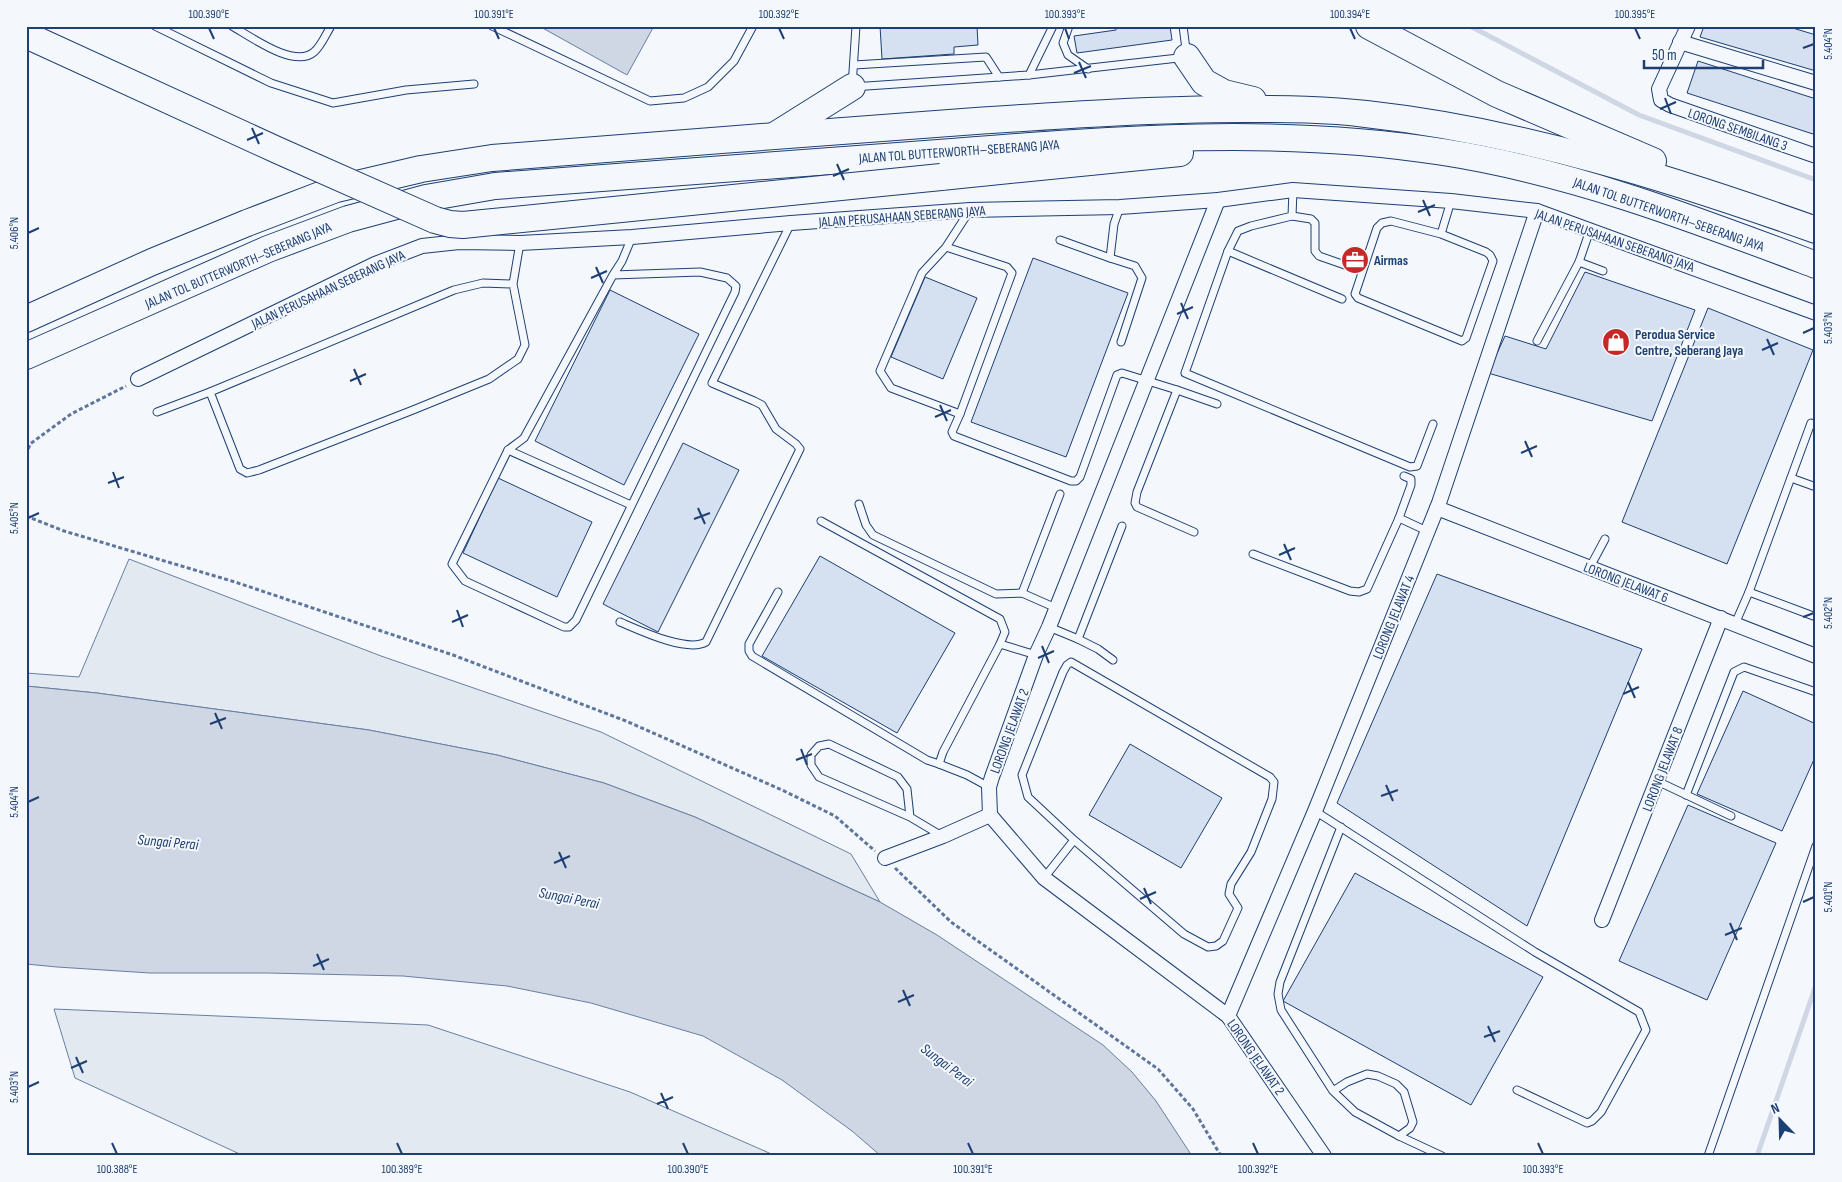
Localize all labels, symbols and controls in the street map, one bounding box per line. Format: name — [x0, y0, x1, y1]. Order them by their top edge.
text: 100.390°E — [188, 7, 230, 22]
text: 100.391°E — [474, 7, 514, 22]
text: 100.392°E — [759, 7, 799, 22]
text: 100.393°E — [1045, 7, 1085, 22]
text: 100.394°E — [1330, 7, 1370, 22]
text: 100.395°E — [1615, 7, 1655, 22]
text: 5.404°N — [1821, 28, 1836, 60]
scale bar — [1644, 38, 1763, 70]
text: 50 m — [1652, 46, 1677, 65]
street label: LORONG SEMBILANG 3 — [1686, 104, 1790, 155]
street label: JALAN TOL BUTTERWORTH–SEBERANG JAYA — [857, 136, 1061, 167]
street label: JALAN TOL BUTTERWORTH–SEBERANG JAYA — [1570, 173, 1767, 255]
street label: JALAN PERUSAHAAN SEBERANG JAYA — [817, 202, 987, 231]
street label: JALAN PERUSAHAAN SEBERANG JAYA — [1532, 205, 1698, 276]
text: 5.406°N — [7, 217, 22, 249]
street label: JALAN TOL BUTTERWORTH–SEBERANG JAYA — [142, 218, 335, 313]
office icon: Airmas — [1340, 245, 1370, 275]
street label: JALAN PERUSAHAAN SEBERANG JAYA — [248, 246, 408, 333]
place label: Airmas — [1373, 252, 1408, 269]
text: 5.403°N — [1821, 312, 1836, 344]
place label: Perodua Service Centre, Seberang Jaya — [1635, 326, 1744, 359]
shop icon: Perodua Service Centre, Seberang Jaya — [1601, 327, 1631, 357]
text: 5.405°N — [7, 502, 22, 534]
street label: LORONG JELAWAT 6 — [1581, 559, 1671, 606]
street label: LORONG JELAWAT 4 — [1369, 573, 1418, 662]
text: 5.402°N — [1821, 597, 1836, 629]
street label: LORONG JELAWAT 2 — [986, 686, 1033, 776]
street label: LORONG JELAWAT 8 — [1639, 724, 1686, 814]
text: 5.404°N — [7, 786, 22, 818]
water label: Sungai Perai — [137, 830, 200, 855]
text: 5.401°N — [1821, 882, 1836, 912]
water label: Sungai Perai — [537, 883, 602, 914]
street label: LORONG JELAWAT 2 — [1223, 1016, 1288, 1099]
water label: Sungai Perai — [917, 1040, 978, 1092]
text: 5.403°N — [7, 1071, 22, 1103]
north arrow — [1754, 1094, 1804, 1144]
text: N — [1768, 1099, 1782, 1118]
text: 100.388°E — [97, 1162, 137, 1177]
text: 100.389°E — [382, 1162, 423, 1177]
text: 100.390°E — [667, 1162, 709, 1177]
text: 100.391°E — [953, 1162, 993, 1177]
text: 100.392°E — [1238, 1162, 1278, 1177]
text: 100.393°E — [1523, 1162, 1563, 1177]

